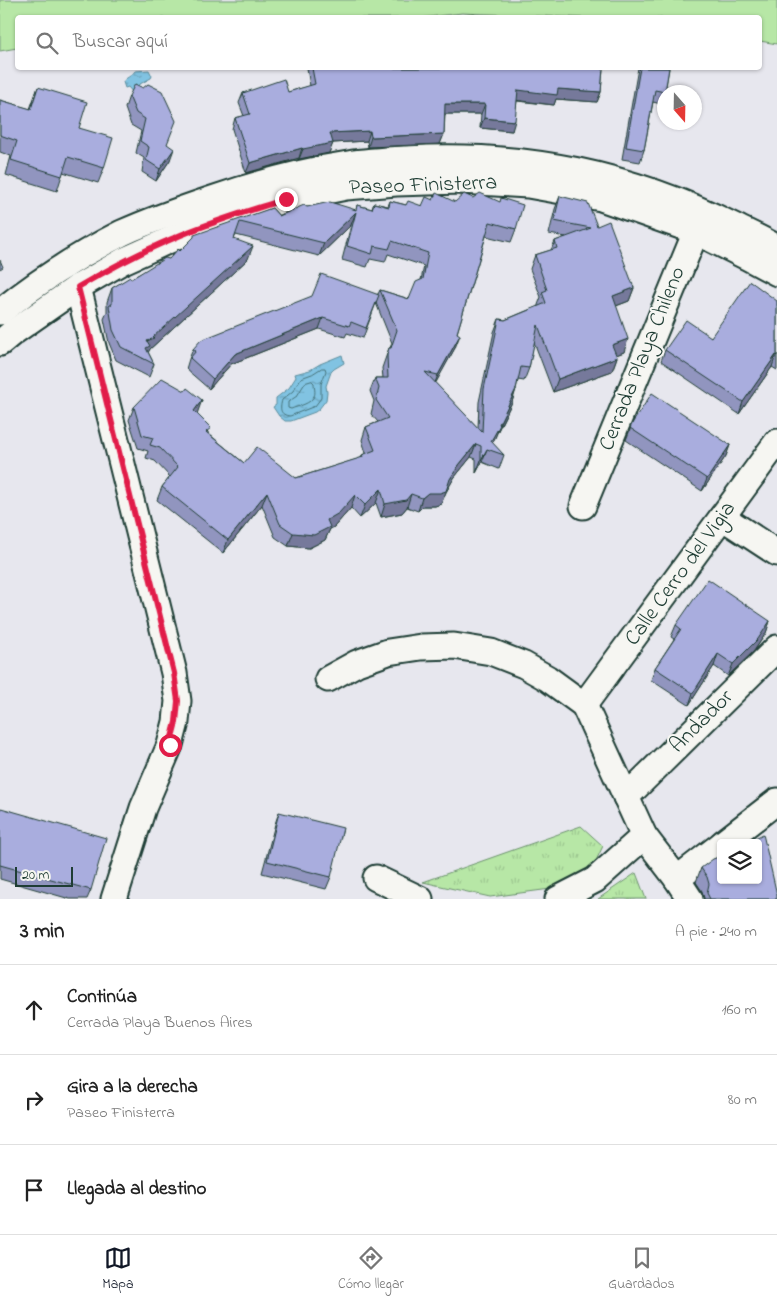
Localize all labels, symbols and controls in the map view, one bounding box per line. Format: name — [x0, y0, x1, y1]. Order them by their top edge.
search box — [15, 15, 762, 70]
icon: search — [33, 29, 61, 57]
text: Buscar aquí — [73, 29, 168, 56]
north arrow — [657, 85, 702, 130]
street label: Paseo Finisterra — [348, 167, 498, 205]
route end — [275, 188, 298, 211]
street label: Cerrada Playa Chileno — [591, 262, 695, 456]
street label: Calle Cerro del Vigia — [618, 495, 745, 653]
street label: Andador — [663, 683, 741, 761]
route start — [159, 734, 182, 757]
map controls — [717, 839, 762, 884]
button: layers — [717, 839, 762, 884]
scale bar — [15, 864, 72, 887]
text: 20 m — [22, 865, 49, 886]
text: 3 min — [20, 917, 64, 947]
text: A pie · 240 m — [675, 920, 757, 944]
text: Continúa — [67, 984, 137, 1011]
icon: ahead — [20, 996, 48, 1024]
text: 160 m — [722, 998, 757, 1022]
text: Cerrada Playa Buenos Aires — [67, 1011, 253, 1035]
text: Gira a la derecha — [67, 1074, 198, 1101]
icon: right — [20, 1086, 48, 1114]
text: 80 m — [728, 1088, 757, 1112]
text: Paseo Finisterra — [67, 1101, 175, 1125]
icon: arrive — [20, 1176, 48, 1204]
text: Llegada al destino — [67, 1176, 206, 1203]
tab: Mapa — [102, 1244, 134, 1295]
tab: Cómo llegar — [338, 1244, 404, 1295]
tab: Guardados — [608, 1244, 675, 1295]

